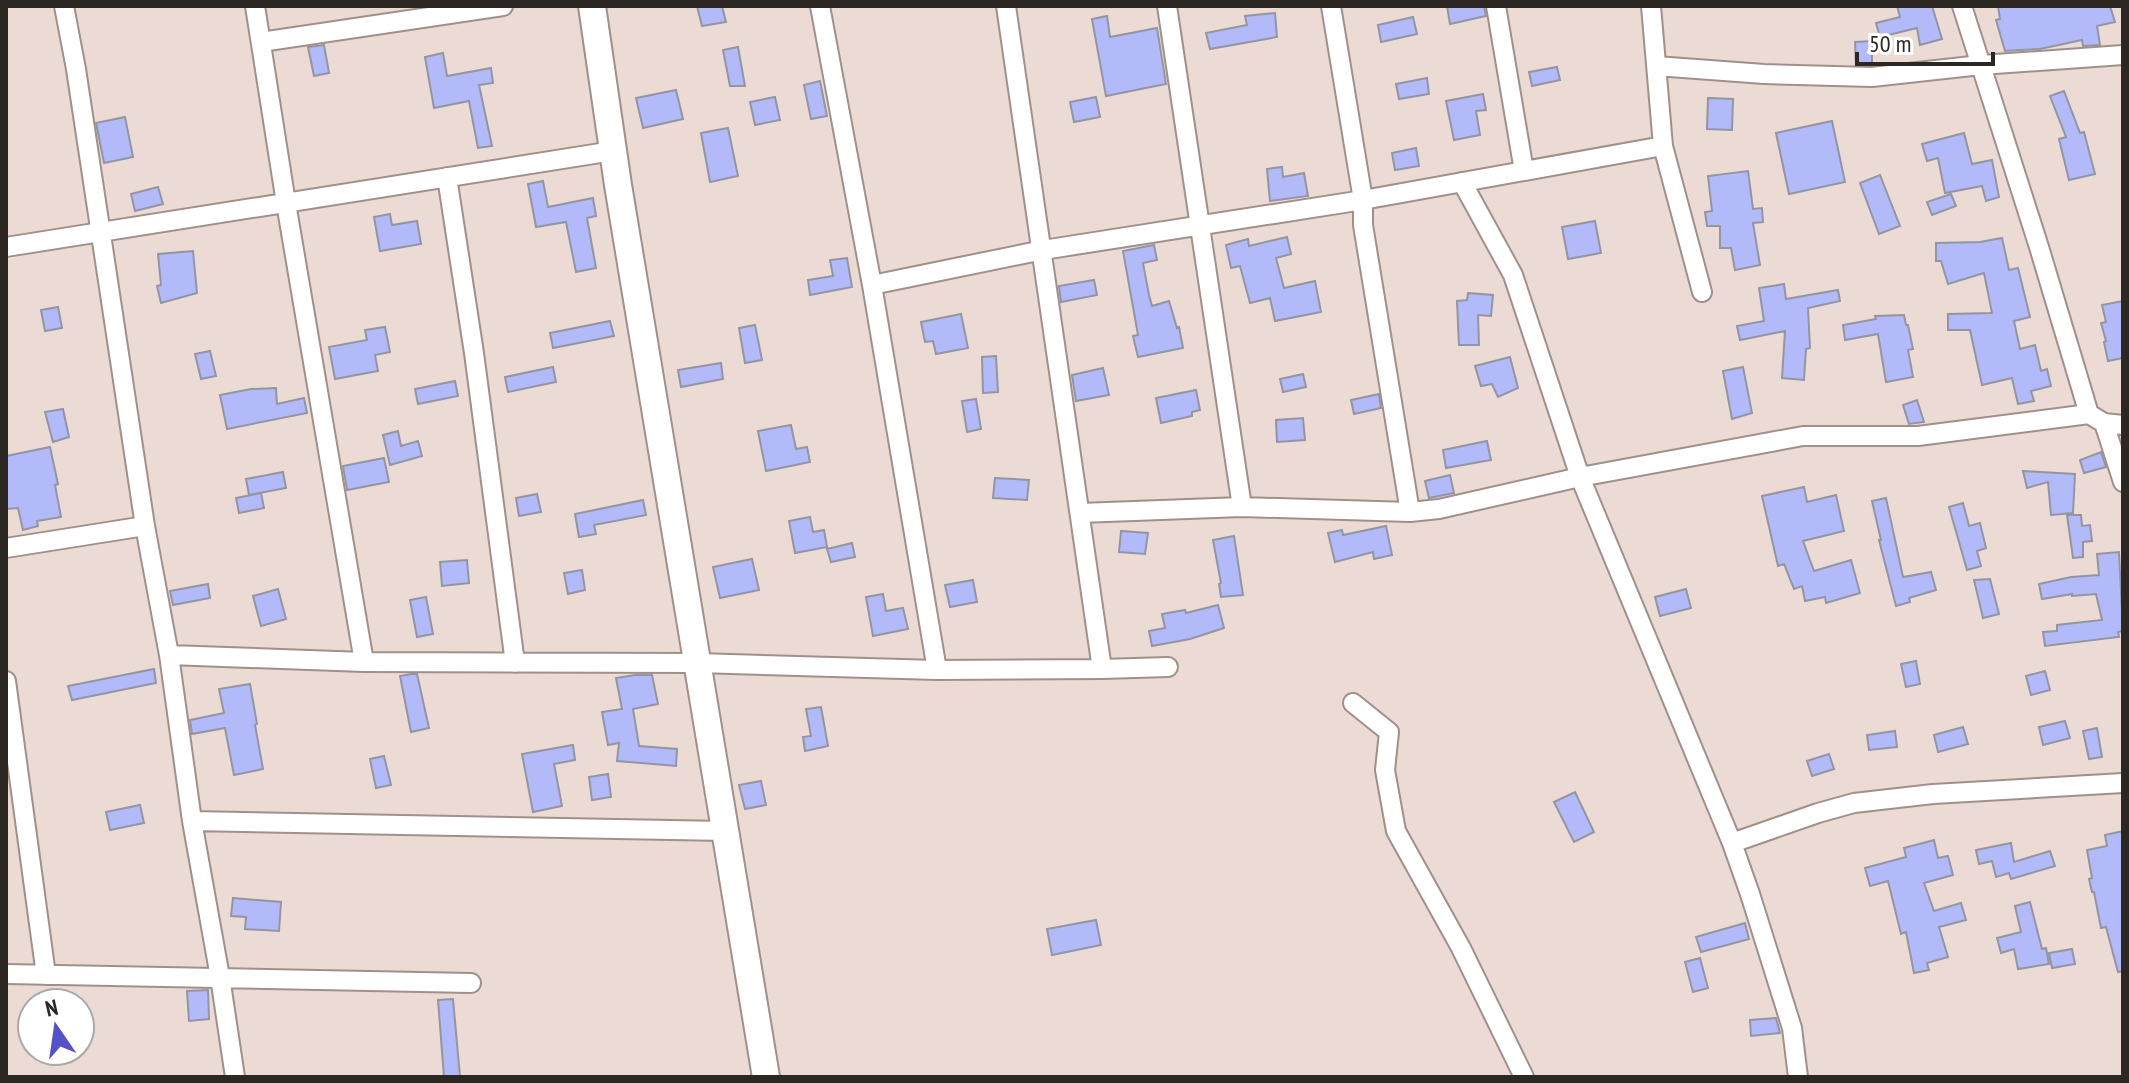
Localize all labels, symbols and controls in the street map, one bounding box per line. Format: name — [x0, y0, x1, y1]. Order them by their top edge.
scale bar — [1857, 16, 1993, 66]
text: 50 m — [1869, 28, 1911, 59]
north arrow — [16, 987, 96, 1067]
text: N — [43, 993, 60, 1022]

